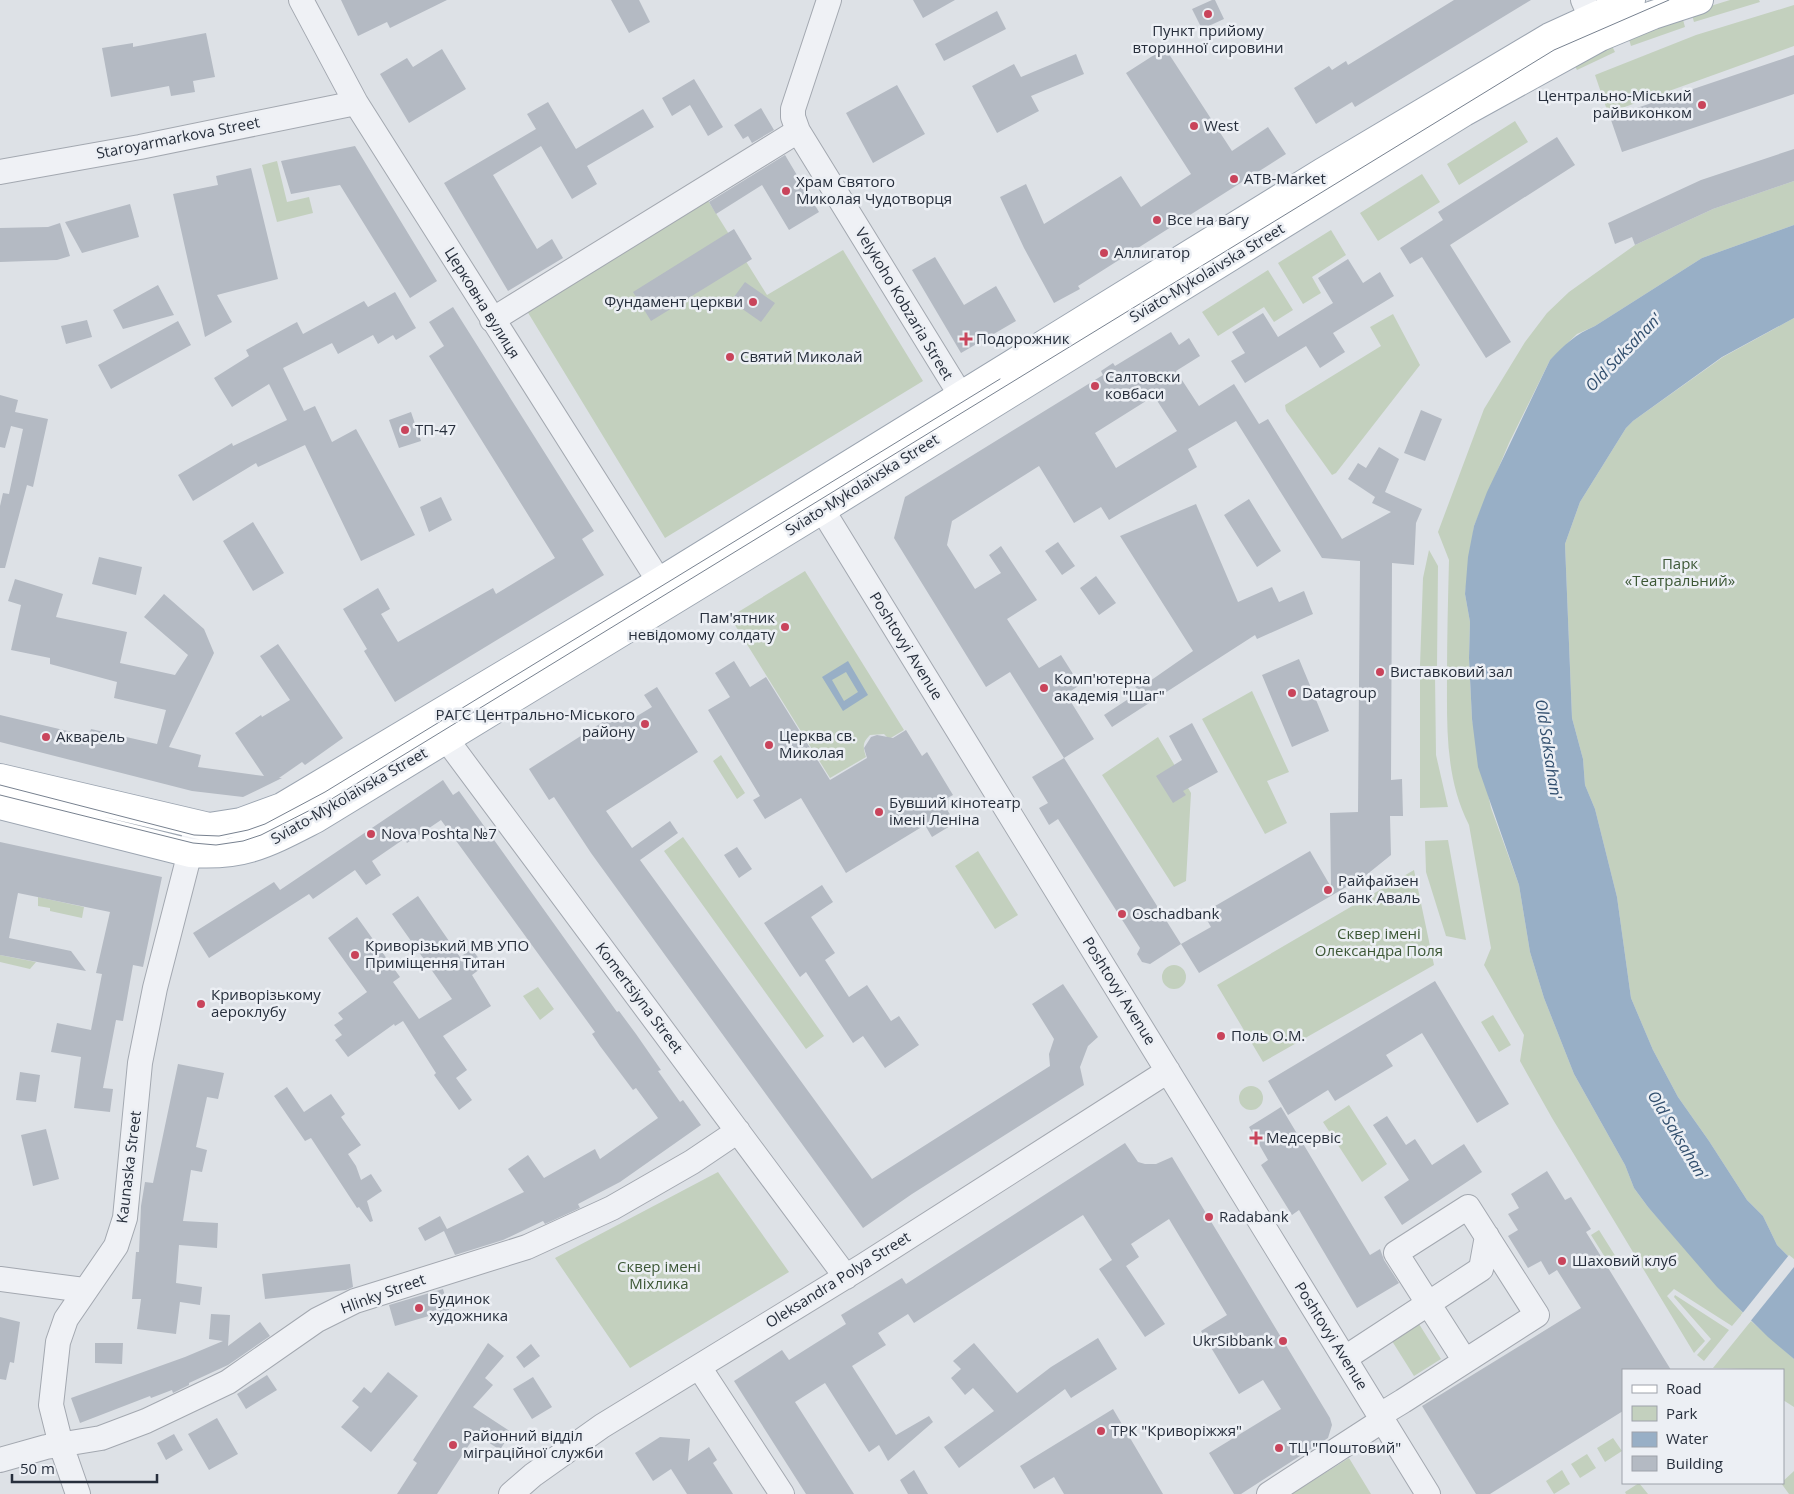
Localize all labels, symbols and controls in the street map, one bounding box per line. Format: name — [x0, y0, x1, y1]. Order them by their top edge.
marker: Пункт прийому вторинної сировини — [1202, 8, 1214, 20]
place label: Пункт прийому вторинної сировини — [1132, 20, 1284, 57]
place label: Центрально-Міський райвиконком — [1538, 85, 1692, 122]
marker: Центрально-Міський райвиконком — [1696, 99, 1708, 111]
street label: Staroyarmarkova Street — [94, 111, 261, 163]
place label: West — [1204, 115, 1239, 135]
marker: West — [1188, 120, 1200, 132]
place label: ATB-Market — [1244, 168, 1326, 188]
place label: Храм Святого Миколая Чудотворця — [796, 171, 952, 208]
marker: ATB-Market — [1228, 173, 1240, 185]
marker: Храм Святого Миколая Чудотворця — [780, 185, 792, 197]
place label: Все на вагу — [1167, 209, 1249, 229]
marker: Все на вагу — [1151, 214, 1163, 226]
street label: Sviato-Mykolaivska Street — [1125, 218, 1288, 326]
street label: Velykoho Kobzaria Street — [851, 224, 958, 383]
place label: Аллигатор — [1114, 242, 1190, 262]
street label: Церковна вулиця — [441, 243, 525, 362]
marker: Аллигатор — [1098, 247, 1110, 259]
place label: Фундамент церкви — [604, 291, 743, 311]
marker: Фундамент церкви — [747, 296, 759, 308]
water label: Old Saksahan' — [1580, 308, 1666, 396]
place label: Подорожник — [976, 328, 1070, 348]
marker: Подорожник — [960, 333, 972, 345]
place label: Святий Миколай — [740, 346, 863, 366]
marker: Святий Миколай — [724, 351, 736, 363]
place label: Салтовски ковбаси — [1105, 366, 1181, 403]
marker: Салтовски ковбаси — [1089, 380, 1101, 392]
place label: ТП-47 — [415, 419, 456, 439]
marker: ТП-47 — [399, 424, 411, 436]
street label: Sviato-Mykolaivska Street — [781, 429, 942, 540]
park label: Парк «Театральний» — [1625, 553, 1735, 590]
street label: Poshtovyi Avenue — [866, 588, 948, 703]
place label: Пам'ятник невідомому солдату — [628, 607, 775, 644]
marker: Пам'ятник невідомому солдату — [779, 621, 791, 633]
place label: Виставковий зал — [1390, 661, 1513, 681]
marker: Виставковий зал — [1374, 666, 1386, 678]
place label: Комп'ютерна академія "Шаг" — [1054, 668, 1165, 705]
marker: Комп'ютерна академія "Шаг" — [1038, 682, 1050, 694]
place label: Datagroup — [1302, 682, 1377, 702]
marker: Datagroup — [1286, 687, 1298, 699]
water label: Old Saksahan' — [1530, 698, 1568, 801]
place label: РАГС Центрально-Міського району — [435, 704, 635, 741]
marker: РАГС Центрально-Міського району — [639, 718, 651, 730]
place label: Церква св. Миколая — [779, 725, 856, 762]
place label: Акварель — [56, 726, 125, 746]
marker: Акварель — [40, 731, 52, 743]
marker: Церква св. Миколая — [763, 739, 775, 751]
street label: Sviato-Mykolaivska Street — [267, 742, 430, 848]
place label: Бувший кінотеатр імені Леніна — [889, 792, 1021, 829]
marker: Бувший кінотеатр імені Леніна — [873, 806, 885, 818]
place label: Nova Poshta №7 — [381, 823, 497, 843]
marker: Nova Poshta №7 — [365, 828, 377, 840]
place label: Райфайзен банк Аваль — [1338, 870, 1420, 907]
marker: Райфайзен банк Аваль — [1322, 884, 1334, 896]
place label: Oschadbank — [1132, 903, 1219, 923]
marker: Oschadbank — [1116, 908, 1128, 920]
park label: Сквер імені Олександра Поля — [1315, 923, 1443, 960]
street label: Poshtovyi Avenue — [1079, 933, 1161, 1048]
place label: Криворізький МВ УПО Приміщення Титан — [365, 935, 529, 972]
street label: Komertsiyna Street — [592, 938, 688, 1057]
marker: Криворізький МВ УПО Приміщення Титан — [349, 949, 361, 961]
place label: Криворізькому аероклубу — [211, 984, 321, 1021]
marker: Криворізькому аероклубу — [195, 998, 207, 1010]
place label: Поль О.М. — [1231, 1025, 1305, 1045]
marker: Поль О.М. — [1215, 1030, 1227, 1042]
water label: Old Saksahan' — [1643, 1086, 1714, 1184]
street label: Kaunaska Street — [111, 1109, 145, 1224]
place label: Медсервіс — [1266, 1127, 1341, 1147]
marker: Медсервіс — [1250, 1132, 1262, 1144]
place label: Radabank — [1219, 1206, 1289, 1226]
marker: Radabank — [1203, 1211, 1215, 1223]
street label: Oleksandra Polya Street — [761, 1226, 914, 1332]
place label: Шаховий клуб — [1572, 1250, 1677, 1270]
marker: Шаховий клуб — [1556, 1255, 1568, 1267]
park label: Сквер імені Міхлика — [617, 1256, 701, 1293]
street label: Hlinky Street — [337, 1268, 428, 1318]
street label: Poshtovyi Avenue — [1291, 1278, 1373, 1393]
place label: Будинок художника — [429, 1288, 508, 1325]
marker: Будинок художника — [413, 1302, 425, 1314]
place label: UkrSibbank — [1192, 1330, 1273, 1350]
marker: UkrSibbank — [1277, 1335, 1289, 1347]
legend — [1622, 1369, 1784, 1484]
text: Road — [1666, 1378, 1702, 1398]
text: Park — [1666, 1403, 1697, 1423]
place label: ТРК "Криворіжжя" — [1111, 1420, 1242, 1440]
place label: Районний вiддiл мiграцiйної служби — [463, 1425, 603, 1462]
marker: ТРК "Криворіжжя" — [1095, 1425, 1107, 1437]
text: Water — [1666, 1428, 1708, 1448]
place label: ТЦ "Поштовий" — [1289, 1437, 1401, 1457]
marker: Районний вiддiл мiграцiйної служби — [447, 1439, 459, 1451]
marker: ТЦ "Поштовий" — [1273, 1442, 1285, 1454]
scale bar — [12, 1452, 158, 1484]
text: Building — [1666, 1453, 1723, 1473]
text: 50 m — [20, 1458, 55, 1478]

